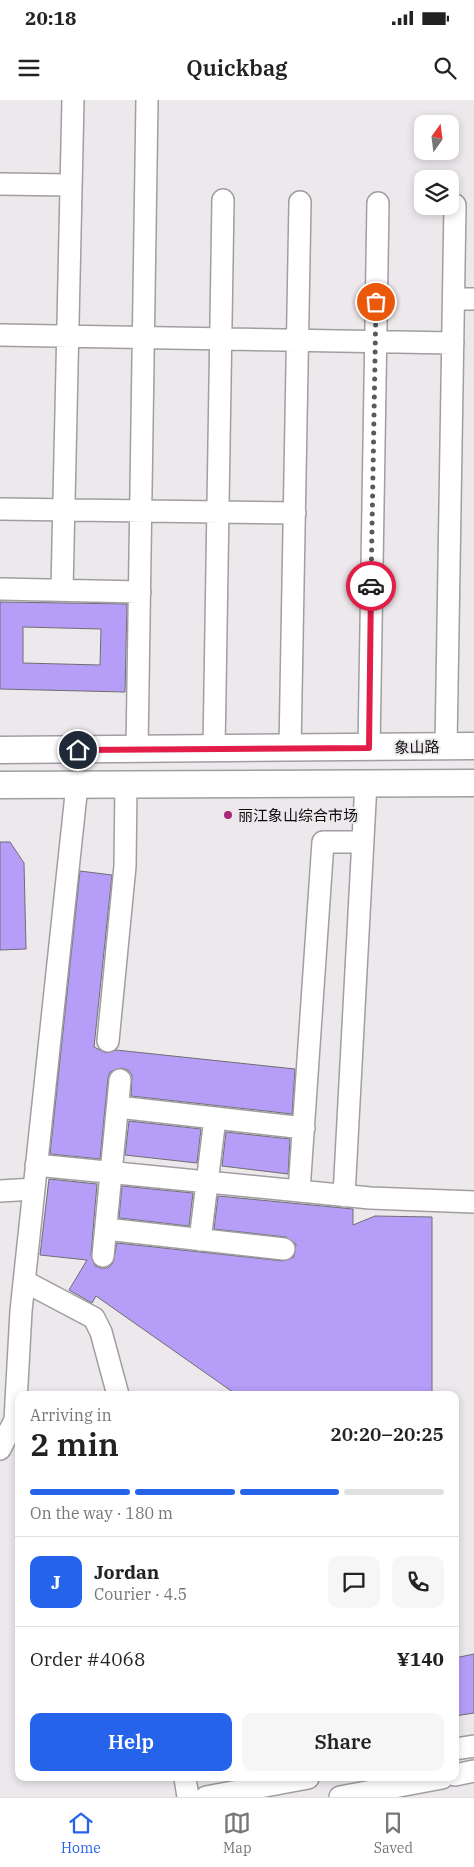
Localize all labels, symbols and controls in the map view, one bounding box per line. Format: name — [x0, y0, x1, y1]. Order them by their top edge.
text: 20:18 — [25, 6, 76, 30]
text: Quickbag — [186, 53, 288, 82]
icon: menu — [15, 54, 43, 82]
icon: search — [431, 54, 459, 82]
north arrow — [414, 115, 459, 160]
map controls — [414, 115, 459, 215]
button: layers — [414, 170, 459, 215]
pin — [355, 281, 397, 323]
icon: bag — [362, 288, 390, 316]
courier — [346, 561, 396, 611]
icon: car — [357, 572, 385, 600]
pin — [57, 729, 99, 771]
icon: home — [64, 736, 92, 764]
street label: 象山路 — [394, 737, 440, 757]
place label: 丽江象山综合市场 — [238, 806, 358, 825]
marker: 丽江象山综合市场 — [222, 809, 234, 821]
text: Arriving in — [30, 1405, 112, 1425]
text: 20:20–20:25 — [330, 1422, 444, 1446]
text: 2 min — [30, 1423, 119, 1465]
text: On the way · 180 m — [30, 1503, 173, 1523]
button: chat — [328, 1556, 380, 1608]
button: phone — [392, 1556, 444, 1608]
text: Jordan — [94, 1560, 159, 1584]
text: J — [51, 1570, 61, 1594]
text: Courier · 4.5 — [94, 1584, 187, 1604]
text: Order #4068 — [30, 1647, 145, 1671]
text: ¥140 — [397, 1647, 444, 1671]
button: Help — [30, 1713, 232, 1771]
button: Share — [242, 1713, 444, 1771]
tab: Home — [61, 1809, 101, 1857]
tab: Map — [223, 1809, 252, 1857]
tab: Saved — [374, 1809, 413, 1857]

